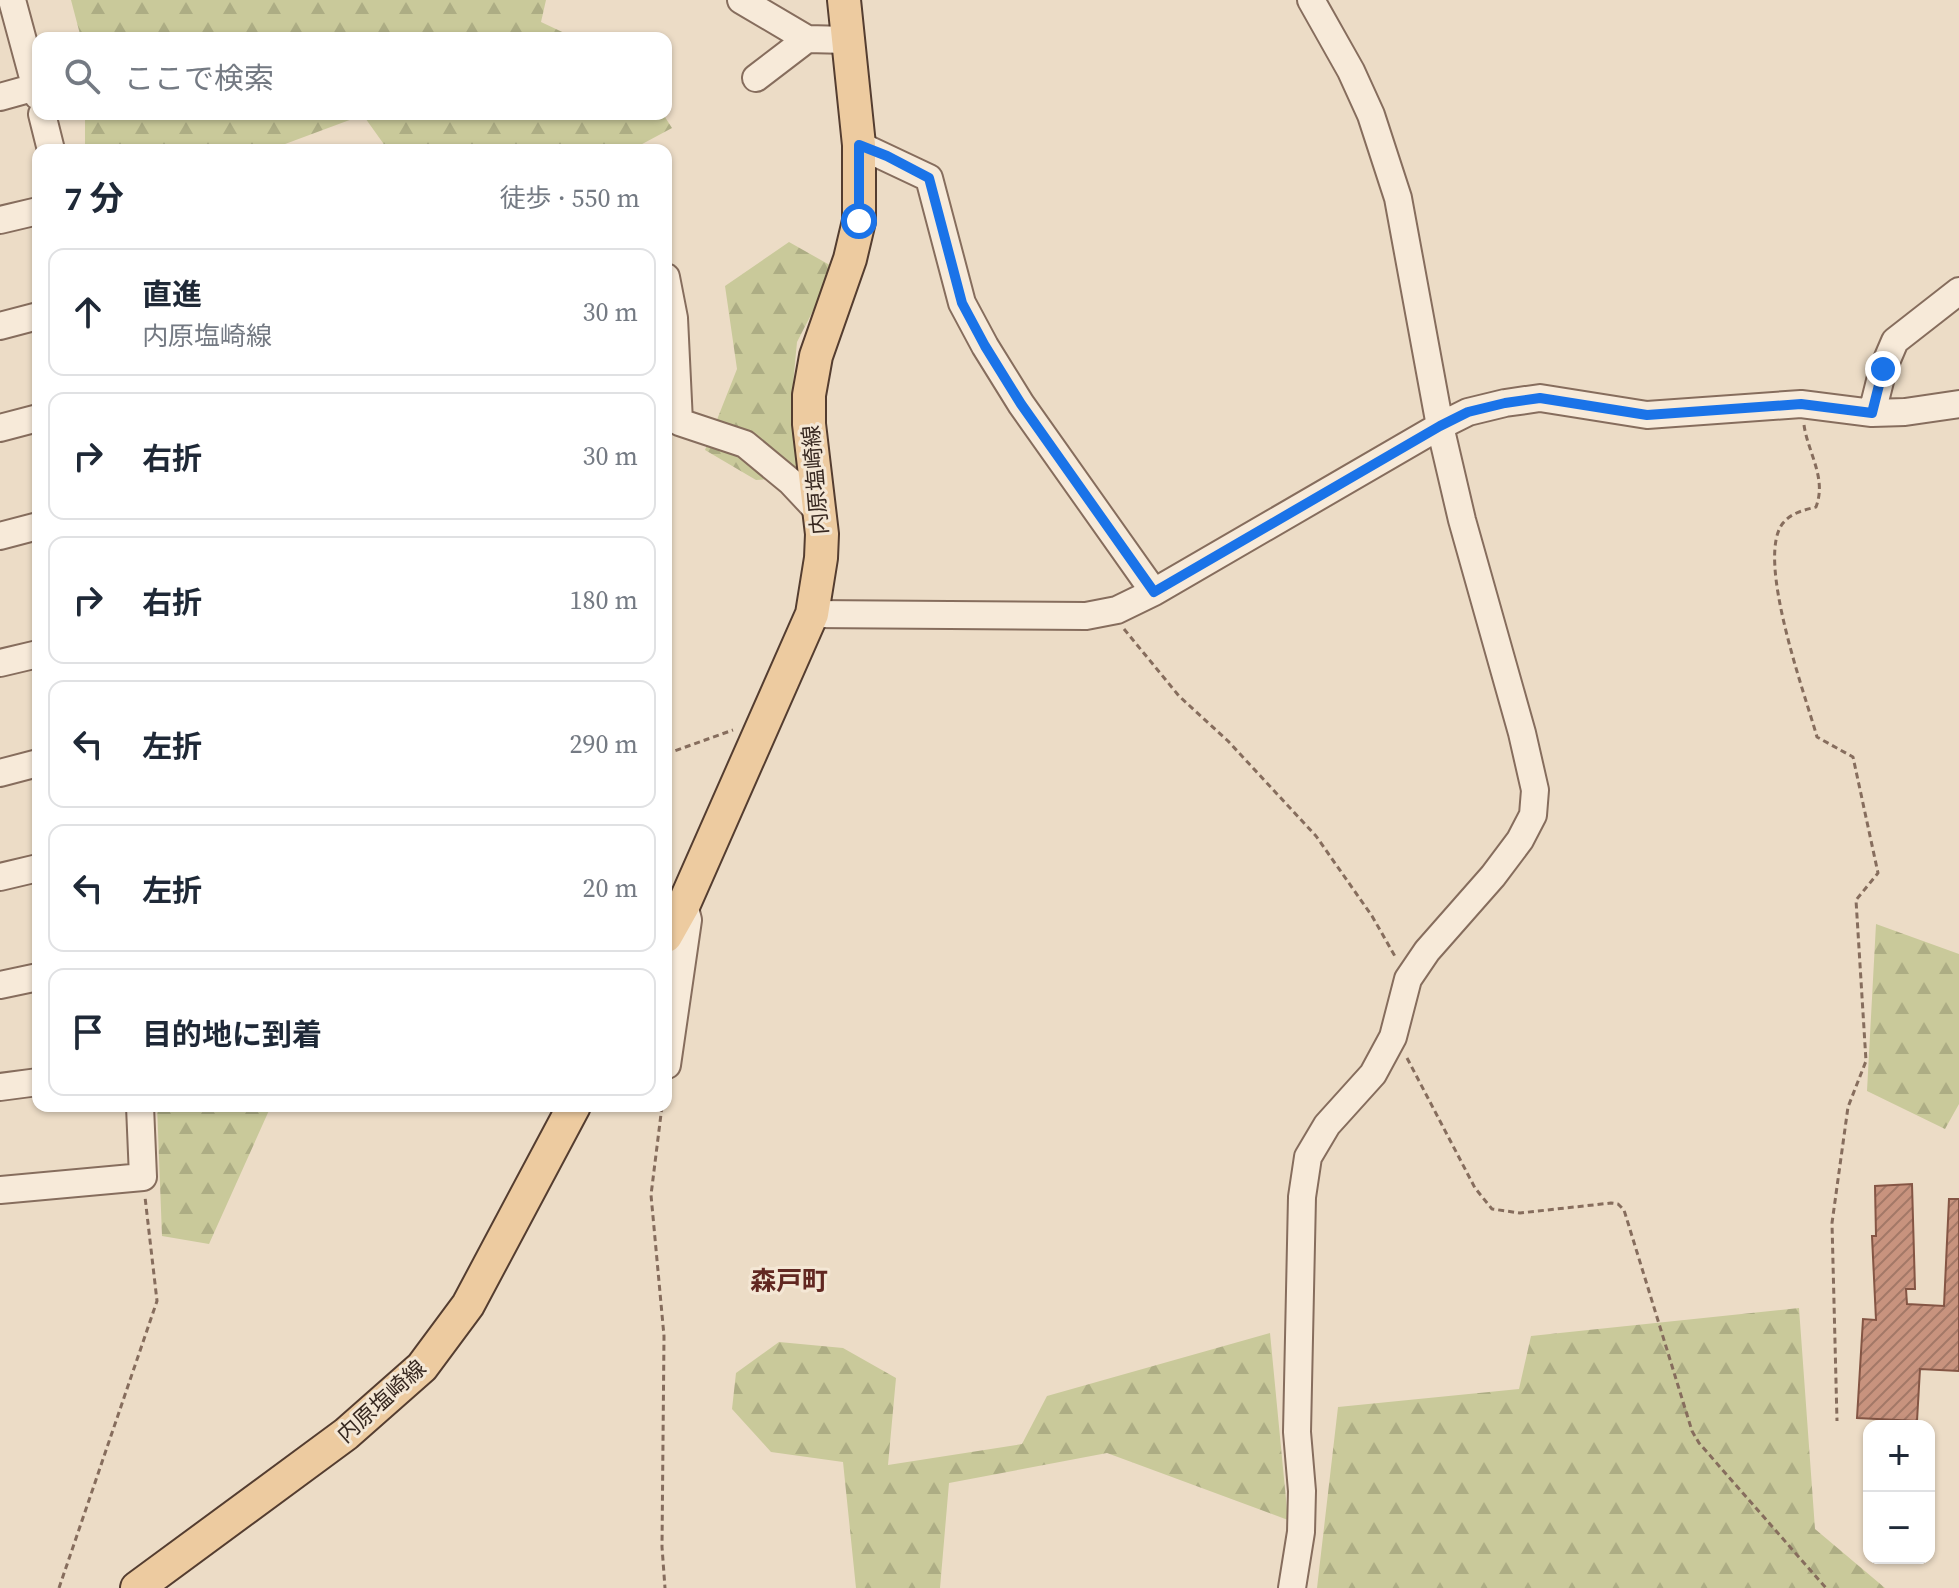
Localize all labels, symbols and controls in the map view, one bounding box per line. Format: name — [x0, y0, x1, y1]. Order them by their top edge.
search box — [32, 32, 672, 120]
icon: search — [60, 54, 104, 98]
text: ここで検索 — [124, 58, 274, 99]
text: 7 分 — [64, 175, 124, 221]
text: 徒歩 · 550 m — [500, 180, 640, 216]
route start — [841, 203, 877, 239]
text: 直進 — [142, 274, 202, 315]
icon: ahead — [66, 290, 110, 334]
text: 30 m — [583, 294, 638, 330]
text: 内原塩崎線 — [142, 318, 272, 354]
route end — [1865, 351, 1901, 387]
street label: 内原塩崎線 — [795, 424, 835, 536]
icon: right — [66, 434, 110, 478]
text: 右折 — [142, 438, 202, 479]
text: 30 m — [583, 438, 638, 474]
icon: right — [66, 578, 110, 622]
text: 右折 — [142, 582, 202, 623]
text: 180 m — [570, 582, 638, 618]
icon: left — [66, 722, 110, 766]
text: 左折 — [142, 726, 202, 767]
text: 290 m — [570, 726, 638, 762]
icon: left — [66, 866, 110, 910]
text: 左折 — [142, 870, 202, 911]
text: 20 m — [583, 870, 638, 906]
icon: arrive — [66, 1010, 110, 1054]
text: 目的地に到着 — [142, 1014, 322, 1055]
district label: 森戸町 — [750, 1263, 828, 1299]
street label: 内原塩崎線 — [330, 1353, 432, 1449]
map controls — [1863, 1420, 1935, 1564]
button: + — [1863, 1420, 1935, 1492]
button: − — [1863, 1492, 1935, 1564]

